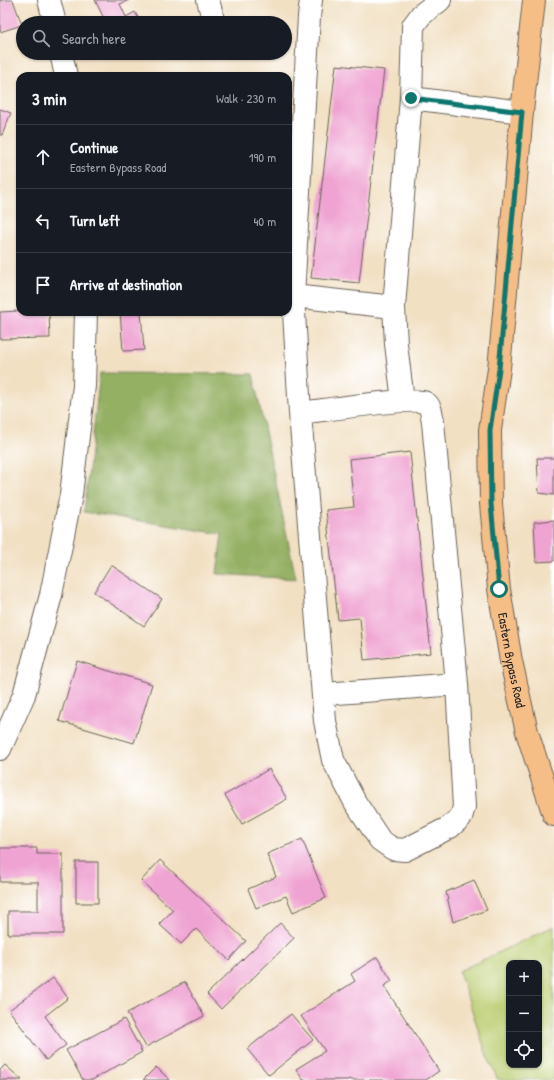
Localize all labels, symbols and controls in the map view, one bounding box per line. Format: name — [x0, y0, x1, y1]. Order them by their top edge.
search box — [16, 16, 292, 60]
icon: search — [30, 27, 52, 49]
text: Search here — [62, 28, 126, 49]
text: 3 min — [32, 87, 67, 110]
text: Walk · 230 m — [216, 89, 276, 107]
route end — [402, 89, 420, 107]
text: Continue — [70, 137, 118, 158]
icon: ahead — [32, 146, 54, 168]
text: 190 m — [249, 148, 276, 166]
text: Eastern Bypass Road — [70, 158, 166, 176]
icon: left — [32, 210, 54, 232]
text: Turn left — [70, 210, 120, 231]
text: 40 m — [253, 212, 276, 230]
icon: arrive — [32, 274, 54, 296]
text: Arrive at destination — [70, 274, 182, 295]
route start — [490, 580, 508, 598]
street label: Eastern Bypass Road — [494, 611, 530, 709]
map controls — [506, 960, 542, 1068]
button: + — [506, 960, 542, 996]
button: − — [506, 996, 542, 1032]
button: locate — [506, 1032, 542, 1068]

